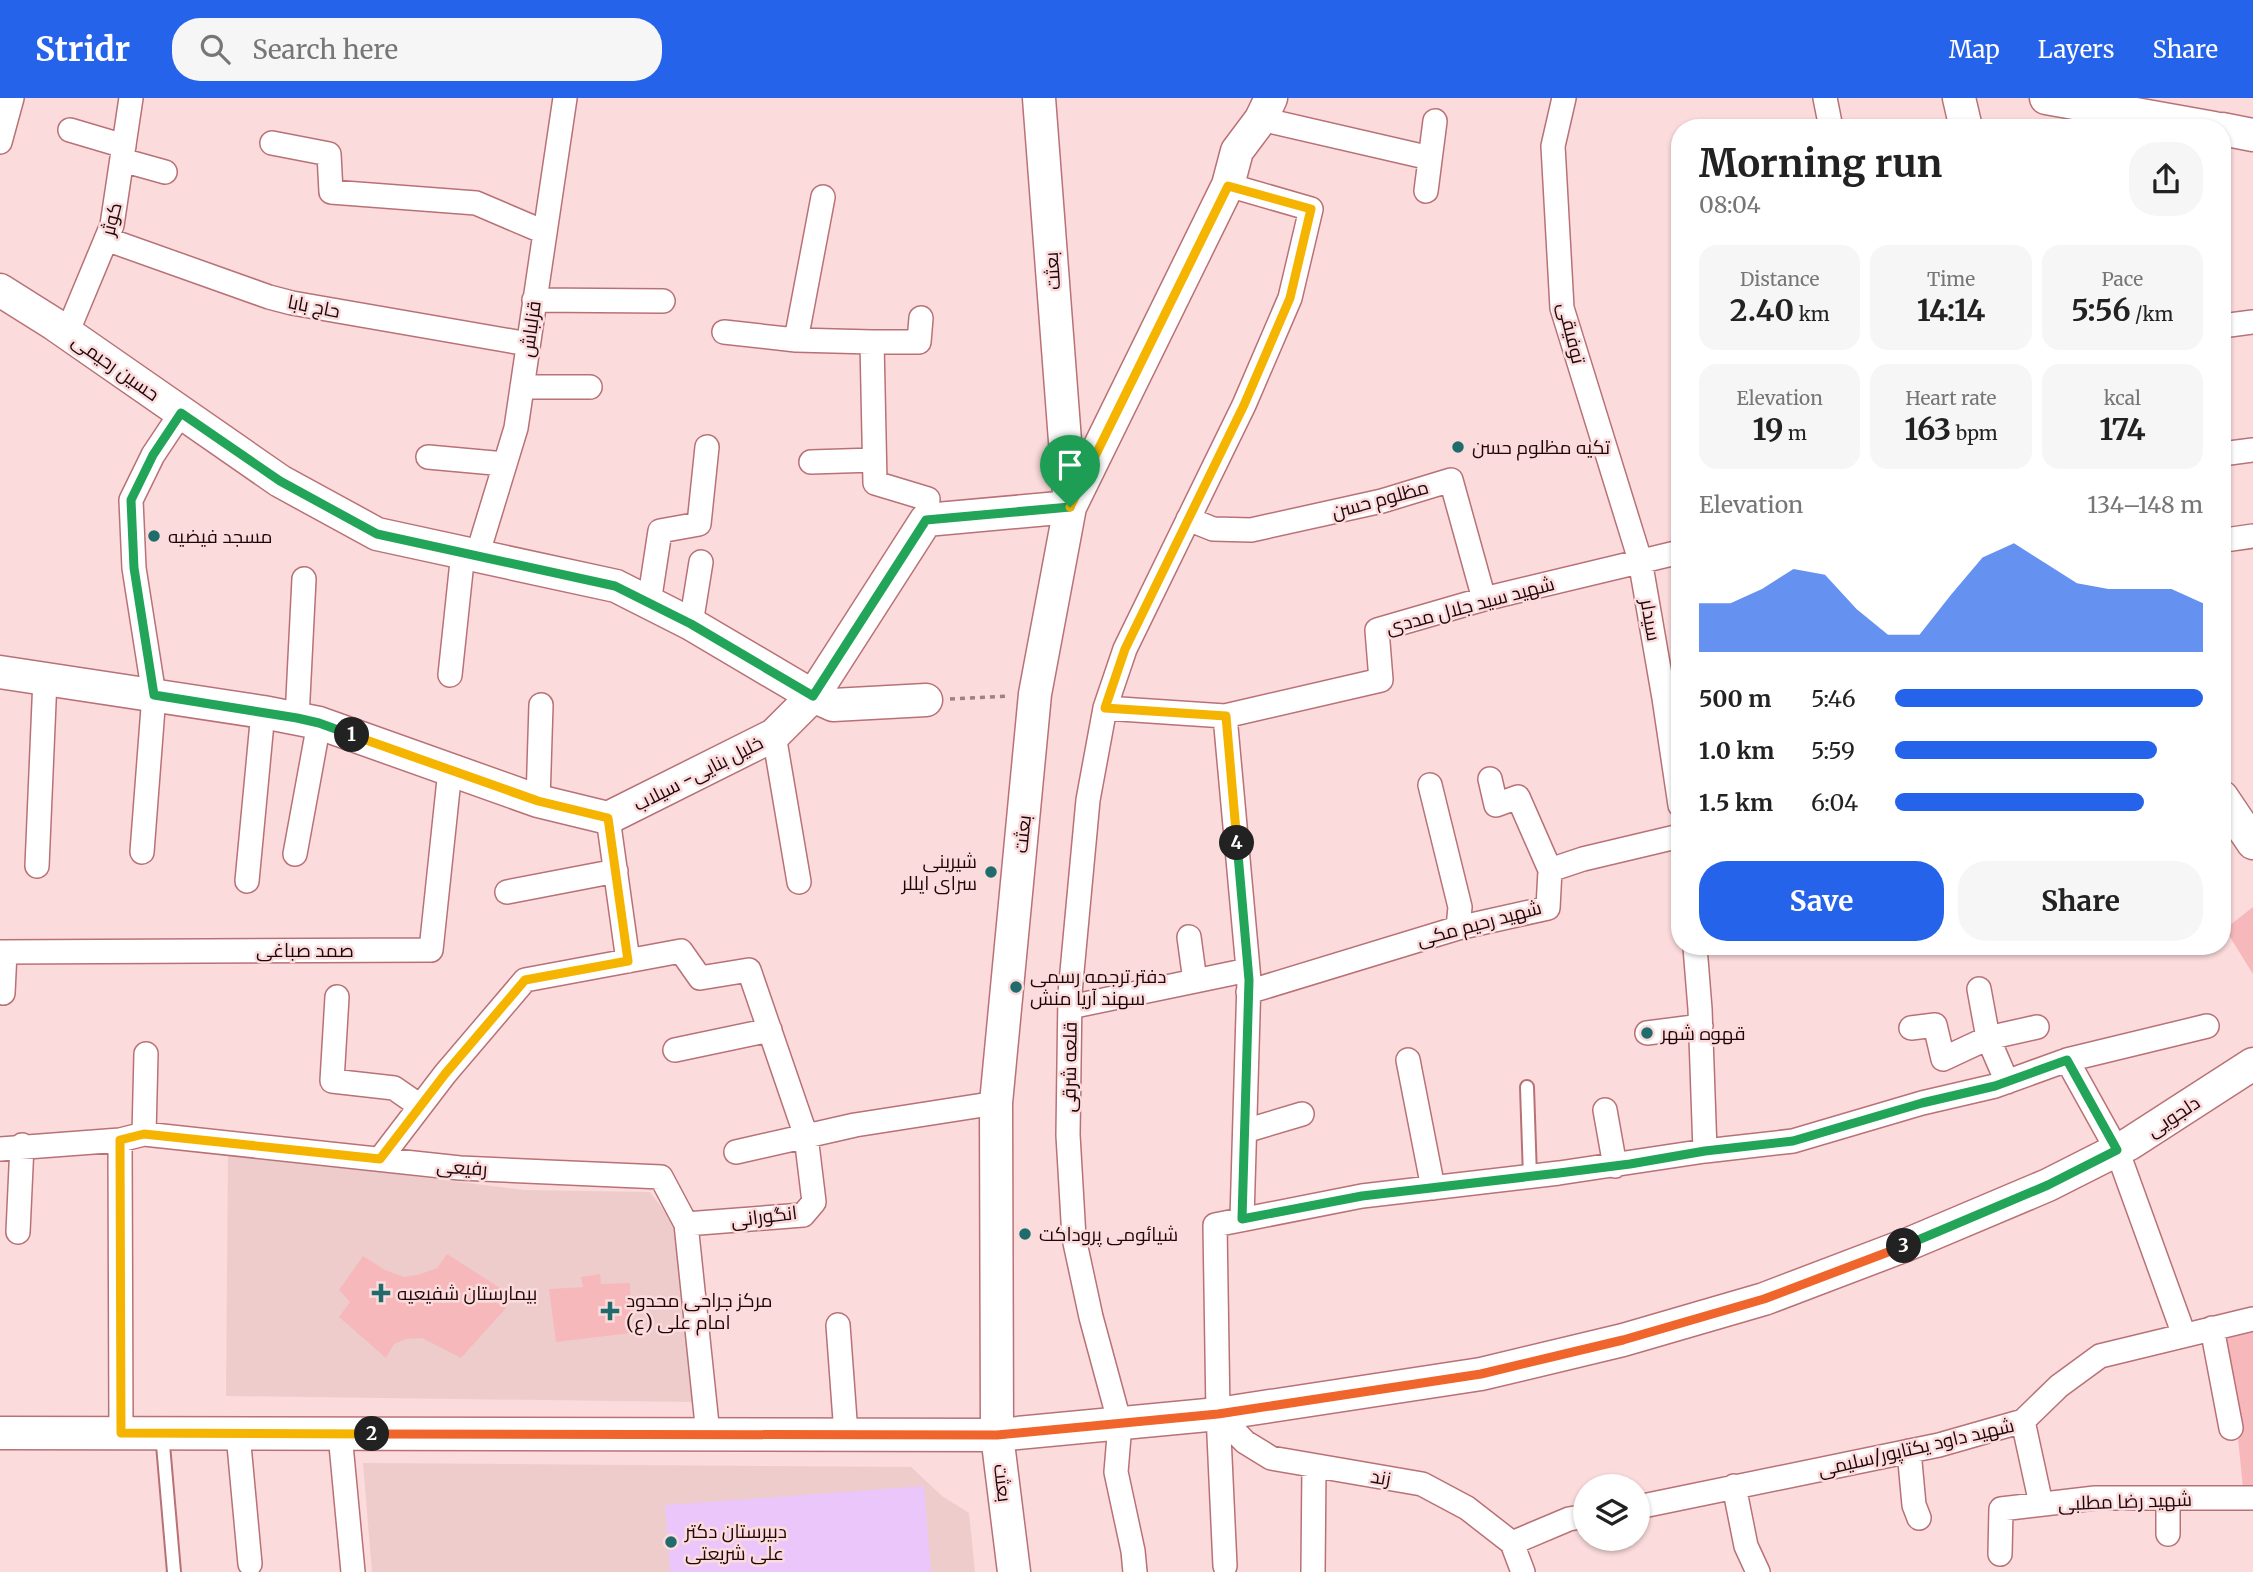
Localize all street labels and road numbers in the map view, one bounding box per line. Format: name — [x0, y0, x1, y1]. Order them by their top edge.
street label: کوثر — [95, 200, 127, 239]
street label: بعثت — [1039, 251, 1065, 291]
street label: حاج بابا — [285, 289, 342, 325]
street label: قزلباش — [514, 299, 546, 359]
street label: توفیقی — [1553, 300, 1591, 366]
street label: حسین رحیمی — [68, 328, 164, 406]
street label: مظلوم حسن — [1329, 475, 1432, 525]
street label: شهید سید جلال مددی — [1383, 571, 1557, 639]
street label: سیدلر — [1635, 596, 1666, 643]
street label: خلیل بنایی- سیلاب — [629, 730, 767, 816]
street label: بعثت — [1008, 814, 1036, 854]
street label: شهید رحیم مکی — [1414, 895, 1545, 953]
street label: صمد صباغی — [256, 938, 354, 962]
street label: قلعه شرقی — [1056, 1022, 1082, 1112]
street label: دلجویی — [2142, 1090, 2204, 1142]
street label: رفیعی — [436, 1153, 488, 1181]
street label: انگورانی — [729, 1200, 799, 1232]
street label: شهید داود یکتاپور/سلیمی — [1815, 1413, 2017, 1482]
street label: بعثت — [989, 1463, 1017, 1503]
street label: زند — [1369, 1463, 1393, 1491]
street label: شهید رضا مطلبی — [2058, 1487, 2192, 1515]

